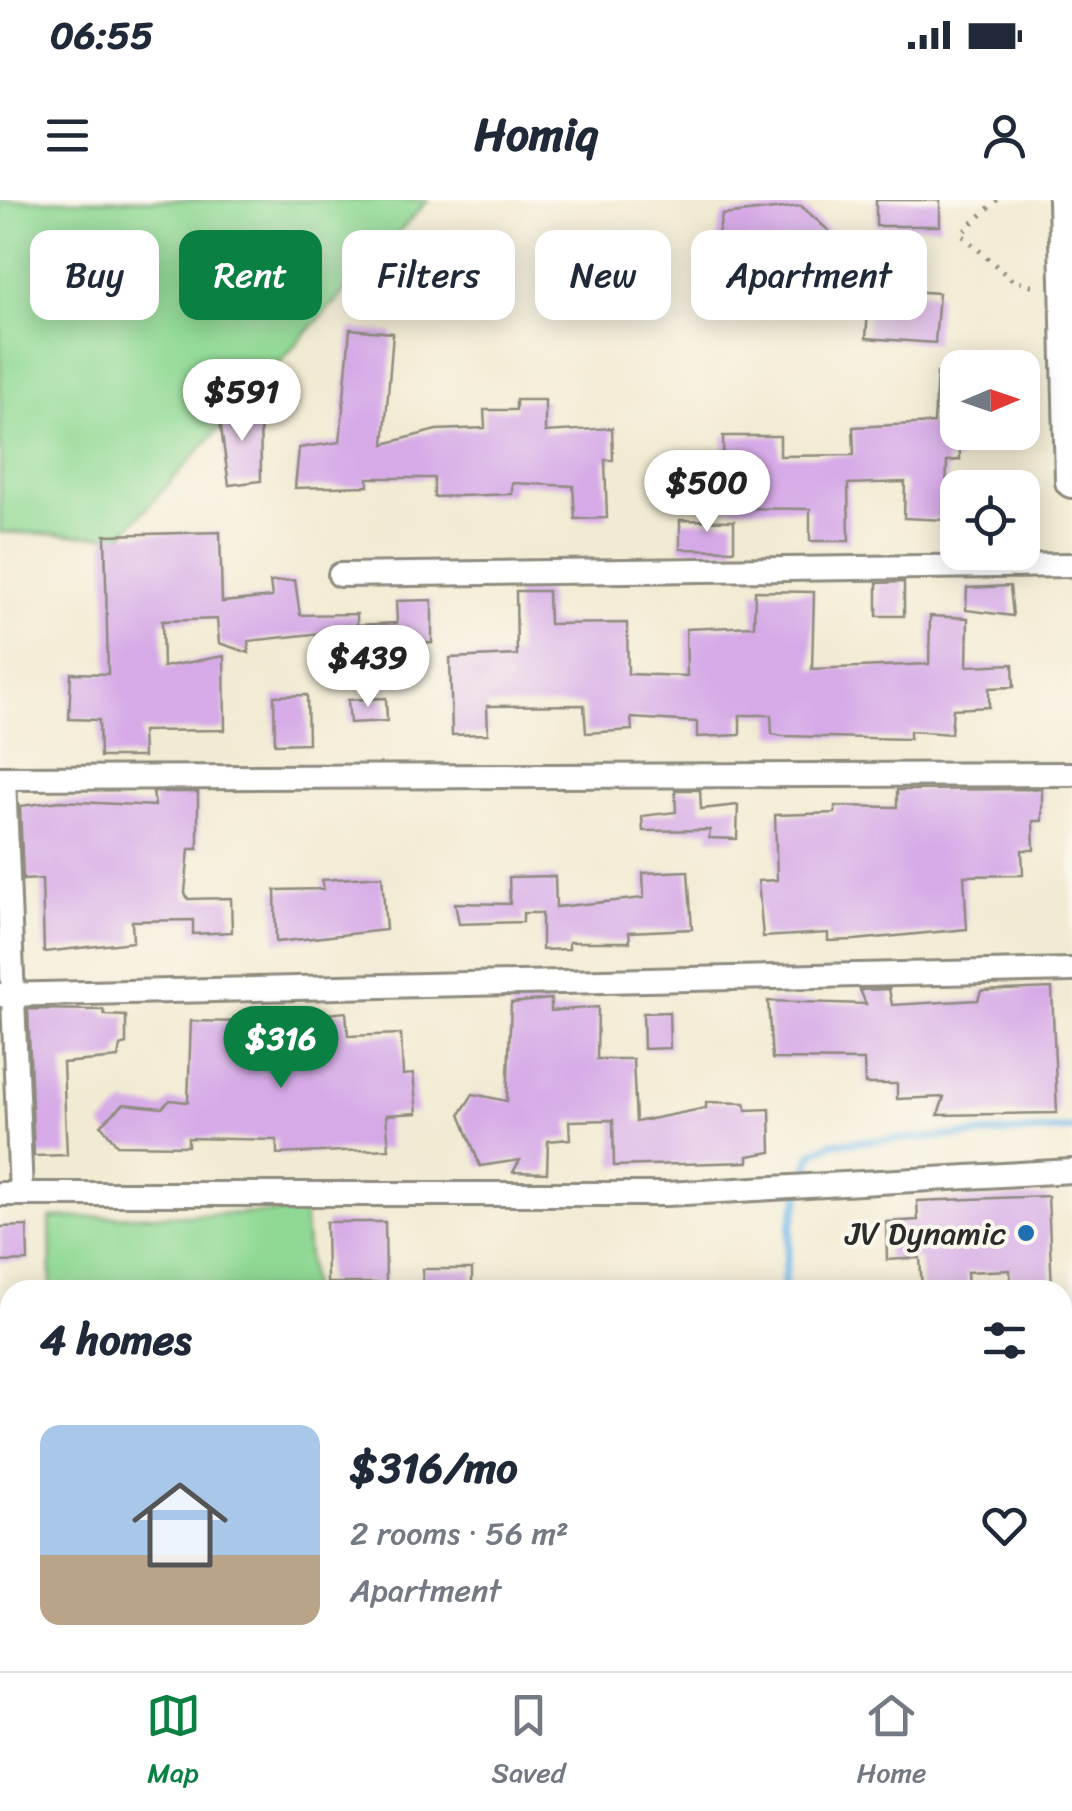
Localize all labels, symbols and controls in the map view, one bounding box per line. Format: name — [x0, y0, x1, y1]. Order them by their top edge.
text: 06:55 — [50, 2, 154, 69]
text: Homiq — [474, 95, 598, 175]
icon: menu — [40, 108, 95, 163]
icon: person — [977, 108, 1032, 163]
chip: Buy — [30, 230, 159, 320]
chip: Rent — [179, 230, 322, 320]
chip: Filters — [342, 230, 515, 320]
chip: New — [535, 230, 671, 320]
chip: Apartment — [691, 230, 927, 320]
north arrow — [940, 350, 1040, 450]
map controls — [940, 350, 1040, 570]
pin: $591 — [183, 359, 301, 444]
text: $591 — [205, 363, 279, 420]
pin: $500 — [648, 450, 766, 535]
text: $500 — [666, 454, 748, 511]
button: locate — [940, 470, 1040, 570]
pin: $439 — [309, 625, 427, 710]
text: $439 — [329, 629, 407, 686]
pin: $316 — [222, 1006, 340, 1091]
text: $316 — [245, 1010, 317, 1067]
place label: JV Dynamic — [844, 1205, 1006, 1262]
marker: JV Dynamic — [1015, 1222, 1037, 1244]
text: 4 homes — [40, 1303, 192, 1377]
icon: filters — [977, 1313, 1032, 1368]
text: $316/mo — [350, 1431, 518, 1505]
icon: home — [120, 1465, 240, 1585]
icon: heart — [977, 1498, 1032, 1553]
text: 2 rooms · 56 m² — [350, 1505, 569, 1562]
text: Apartment — [350, 1562, 501, 1619]
tab: Map — [146, 1688, 201, 1797]
tab: Saved — [492, 1688, 565, 1797]
tab: Home — [857, 1688, 926, 1797]

